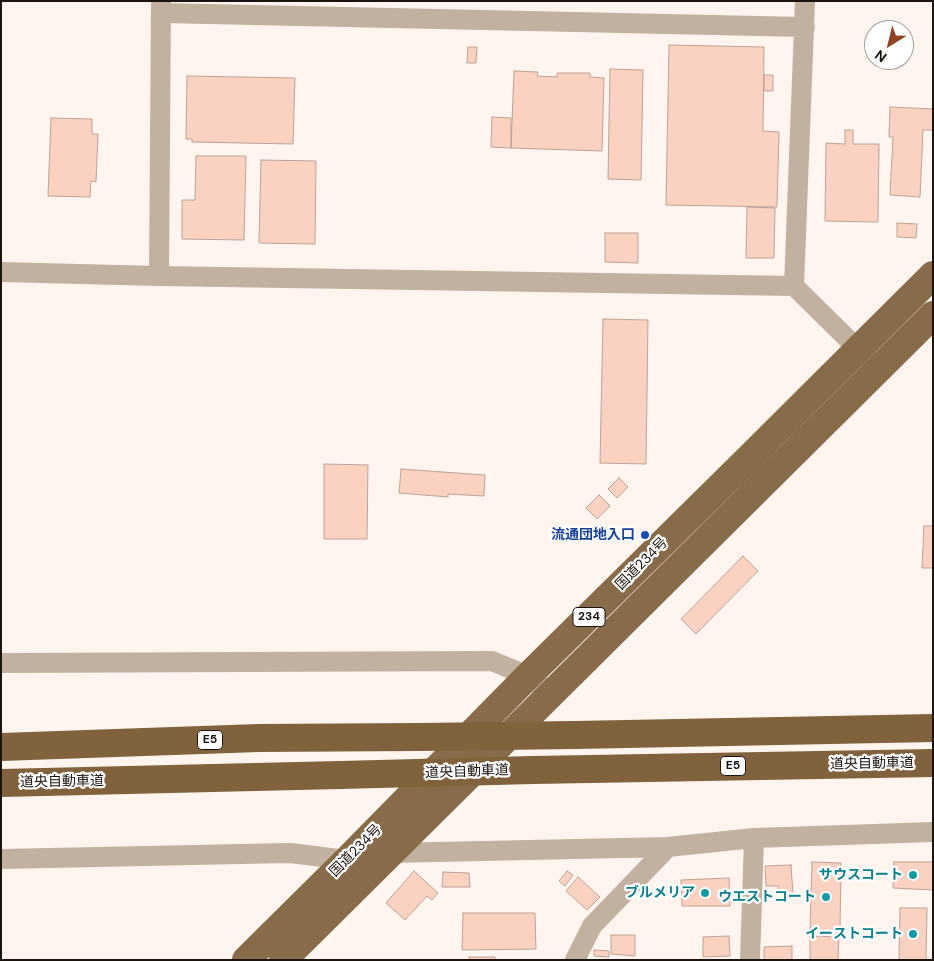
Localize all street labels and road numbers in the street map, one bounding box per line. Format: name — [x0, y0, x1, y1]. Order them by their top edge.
street label: 国道234号 — [612, 534, 672, 594]
road number: 234 — [573, 608, 605, 626]
road number: E5 — [198, 730, 222, 750]
street label: 道央自動車道 — [830, 755, 914, 773]
road number: E5 — [720, 756, 746, 776]
street label: 道央自動車道 — [425, 762, 509, 782]
street label: 道央自動車道 — [20, 773, 104, 791]
street label: 国道234号 — [326, 821, 386, 881]

